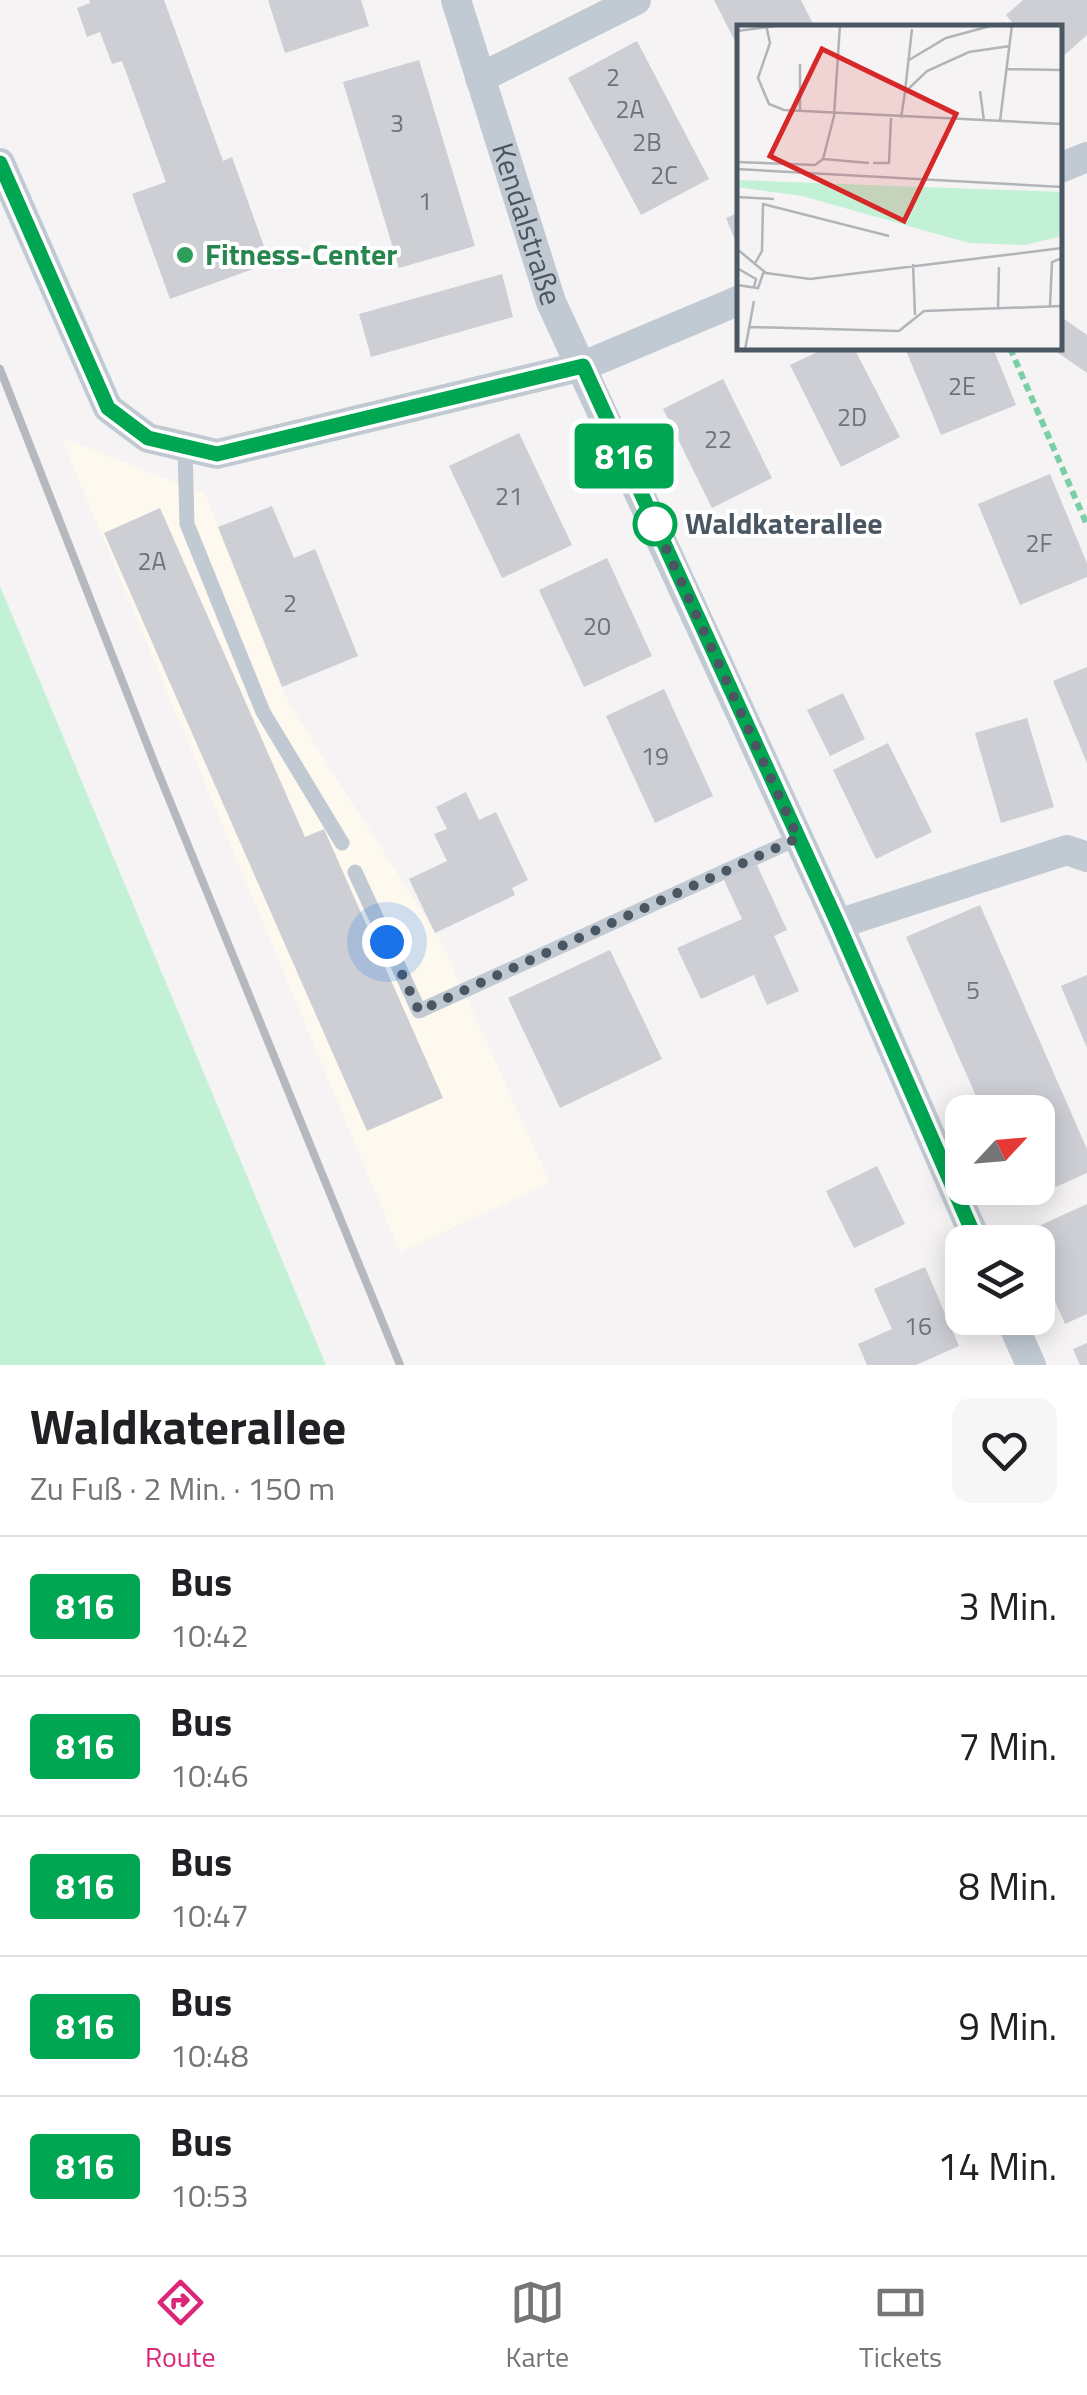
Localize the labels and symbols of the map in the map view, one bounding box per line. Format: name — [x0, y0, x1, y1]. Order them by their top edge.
inset map — [737, 25, 1062, 350]
house number: 2 — [606, 58, 620, 96]
house number: 2A — [616, 90, 645, 128]
house number: 3 — [390, 104, 404, 142]
house number: 2B — [632, 123, 662, 161]
street label: Kendalstraße — [480, 137, 575, 311]
house number: 2C — [650, 156, 678, 194]
house number: 1 — [418, 182, 432, 220]
place label: Fitness-Center — [205, 231, 397, 277]
marker: Fitness-Center — [174, 244, 196, 266]
house number: 2E — [948, 367, 976, 405]
house number: 2D — [837, 398, 867, 436]
house number: 22 — [704, 420, 732, 458]
line badge: 816 — [566, 424, 682, 488]
house number: 21 — [495, 477, 523, 515]
place label: Waldkaterallee — [685, 500, 883, 546]
marker: Waldkaterallee — [634, 503, 676, 545]
house number: 2F — [1025, 524, 1053, 562]
house number: 2A — [138, 542, 167, 580]
house number: 2 — [283, 584, 297, 622]
house number: 20 — [583, 607, 611, 645]
house number: 19 — [641, 737, 669, 775]
your location — [362, 917, 412, 967]
house number: 5 — [966, 971, 980, 1009]
north arrow — [945, 1095, 1055, 1205]
house number: 16 — [904, 1307, 932, 1345]

